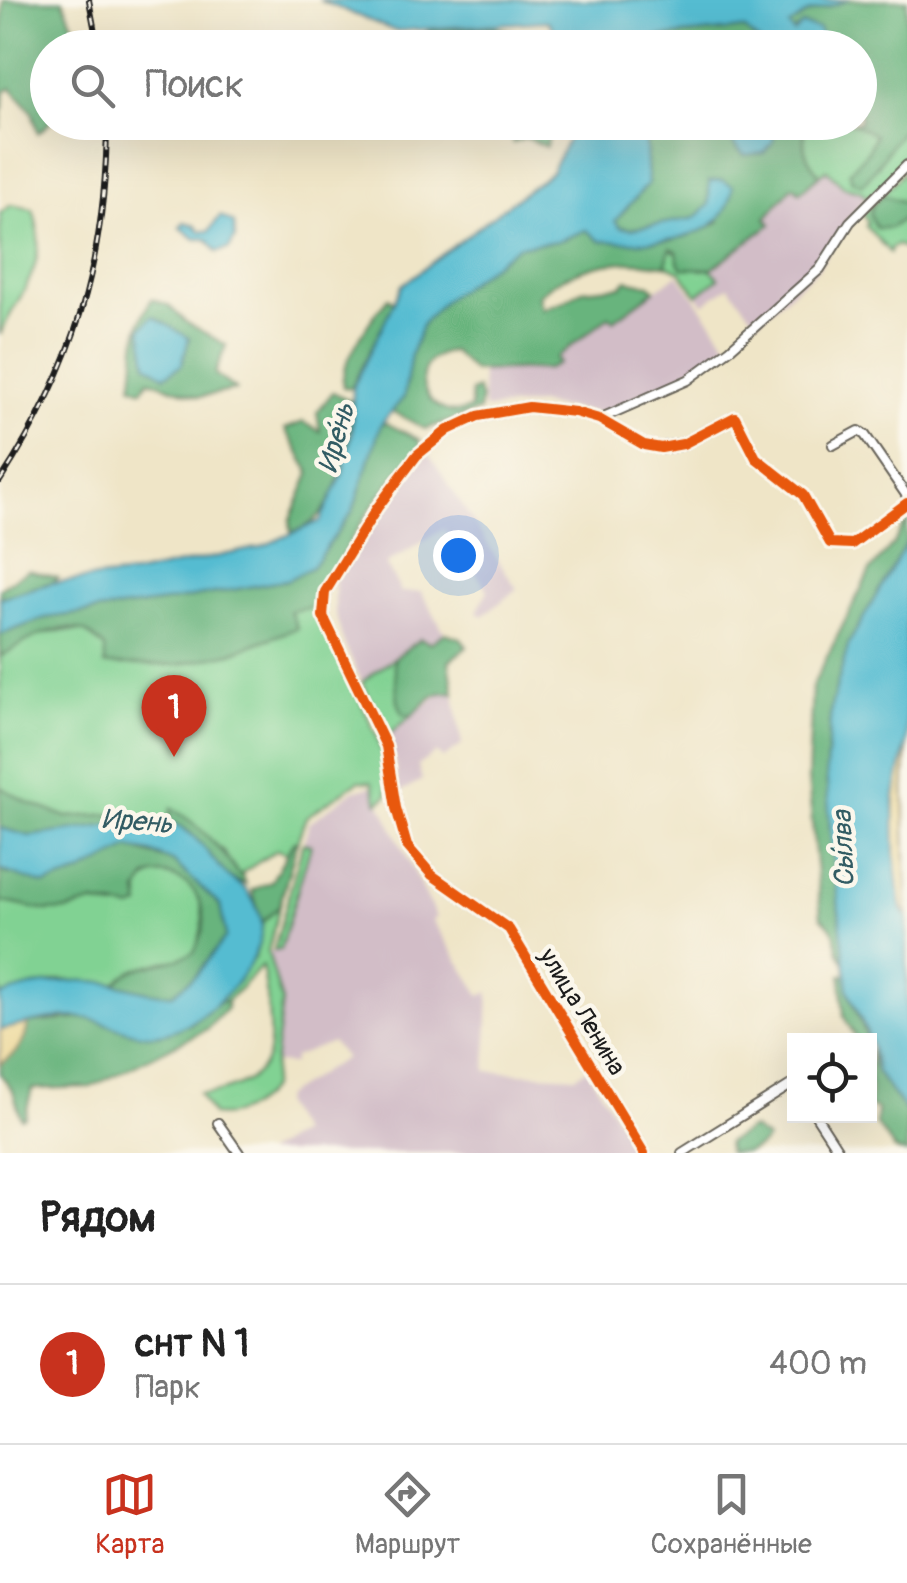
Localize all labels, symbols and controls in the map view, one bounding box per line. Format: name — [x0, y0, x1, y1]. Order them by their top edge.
search box — [30, 30, 877, 140]
icon: search — [65, 58, 120, 113]
text: Поиск — [145, 61, 244, 109]
water label: Ире́нь — [311, 399, 363, 477]
your location — [433, 530, 484, 581]
pin: 1 — [142, 674, 206, 757]
water label: Ирень — [101, 802, 174, 842]
water label: Сы́лва — [825, 808, 863, 888]
street label: улица Ленина — [531, 942, 632, 1081]
map controls — [787, 1033, 877, 1123]
button: locate — [787, 1033, 877, 1123]
text: Рядом — [40, 1192, 156, 1244]
text: снт N 1 — [135, 1320, 249, 1368]
text: 1 — [66, 1344, 79, 1384]
text: 400 m — [769, 1344, 867, 1384]
text: Парк — [135, 1368, 201, 1408]
tab: Карта — [95, 1467, 165, 1562]
tab: Маршрут — [355, 1467, 460, 1562]
tab: Сохранённые — [650, 1467, 812, 1562]

